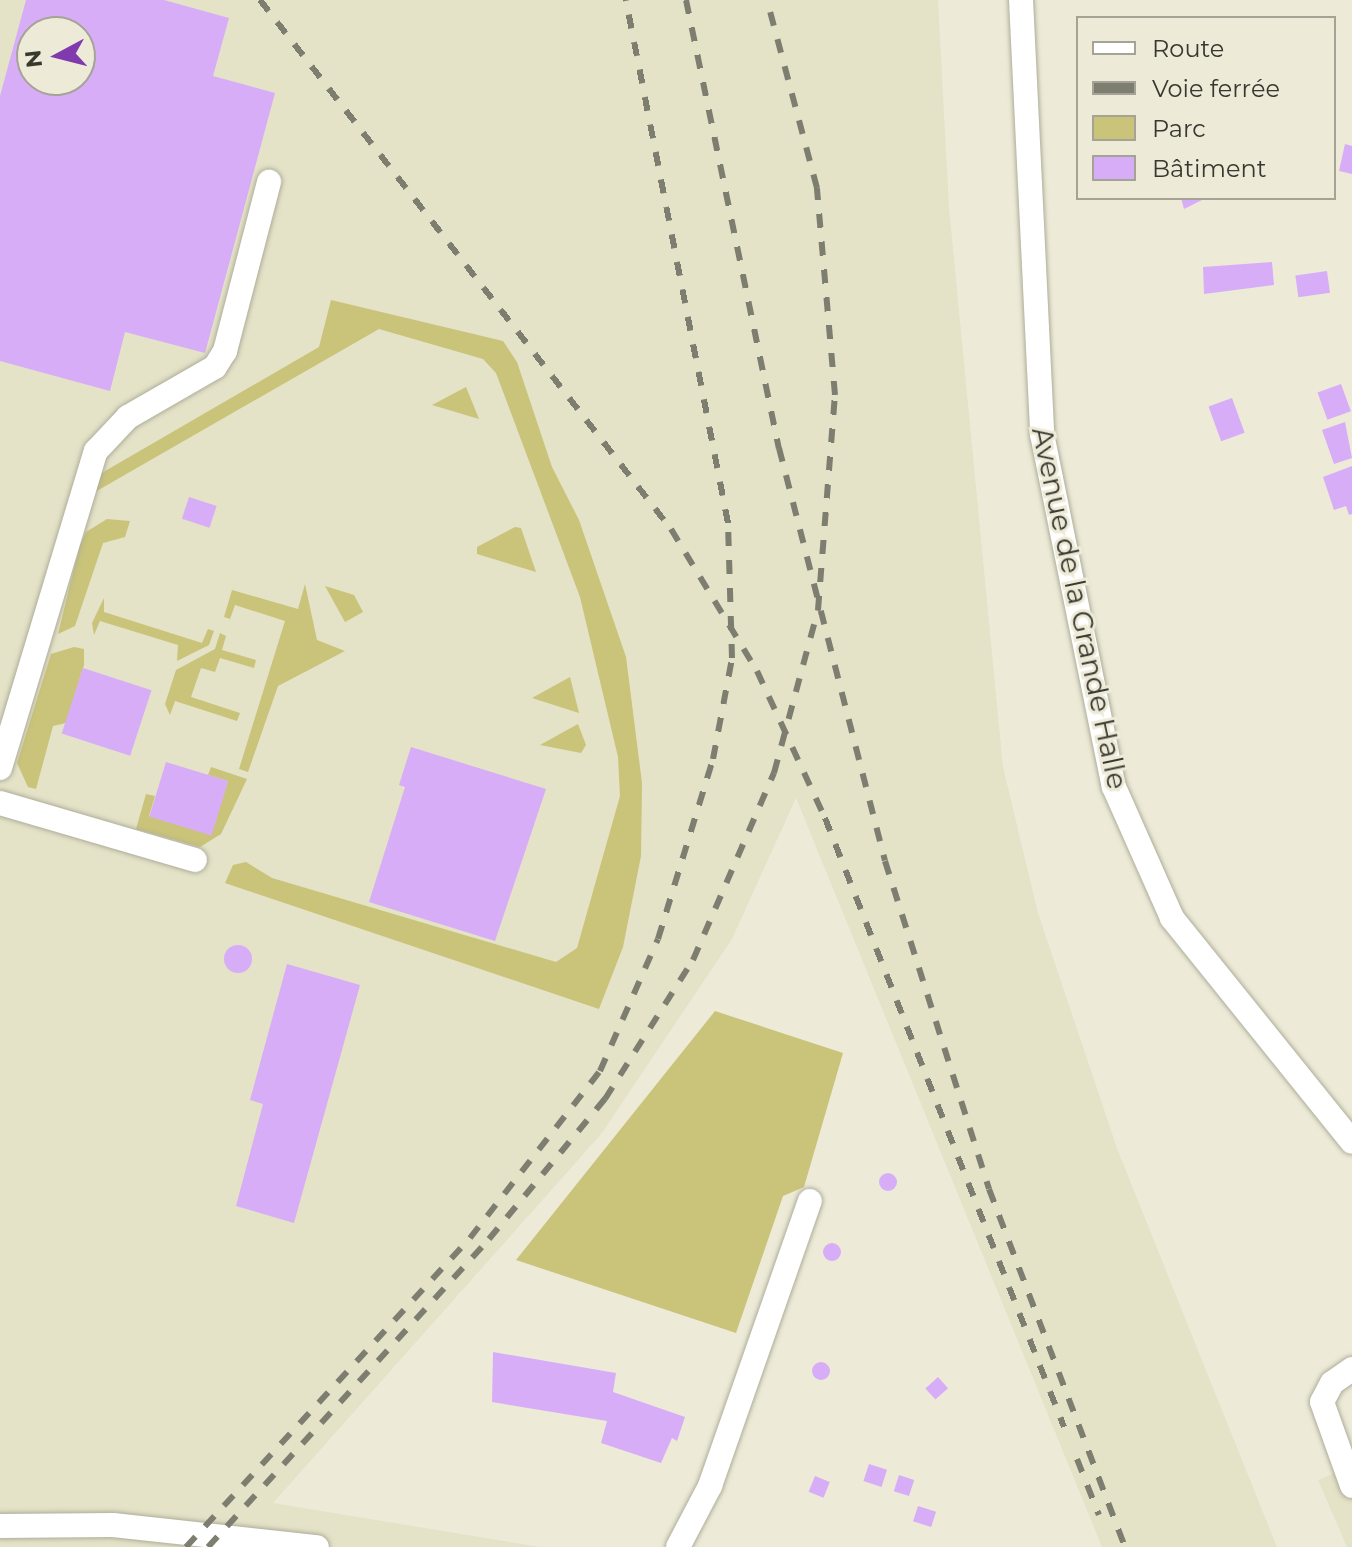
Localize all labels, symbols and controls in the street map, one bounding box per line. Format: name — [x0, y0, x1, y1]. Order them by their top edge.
north arrow — [16, 16, 96, 96]
legend — [1076, 16, 1336, 200]
text: Route — [1152, 34, 1224, 63]
text: N — [19, 48, 48, 69]
text: Voie ferrée — [1152, 74, 1280, 103]
text: Parc — [1152, 114, 1206, 143]
text: Bâtiment — [1152, 154, 1266, 183]
street label: Avenue de la Grande Halle — [1025, 424, 1135, 792]

